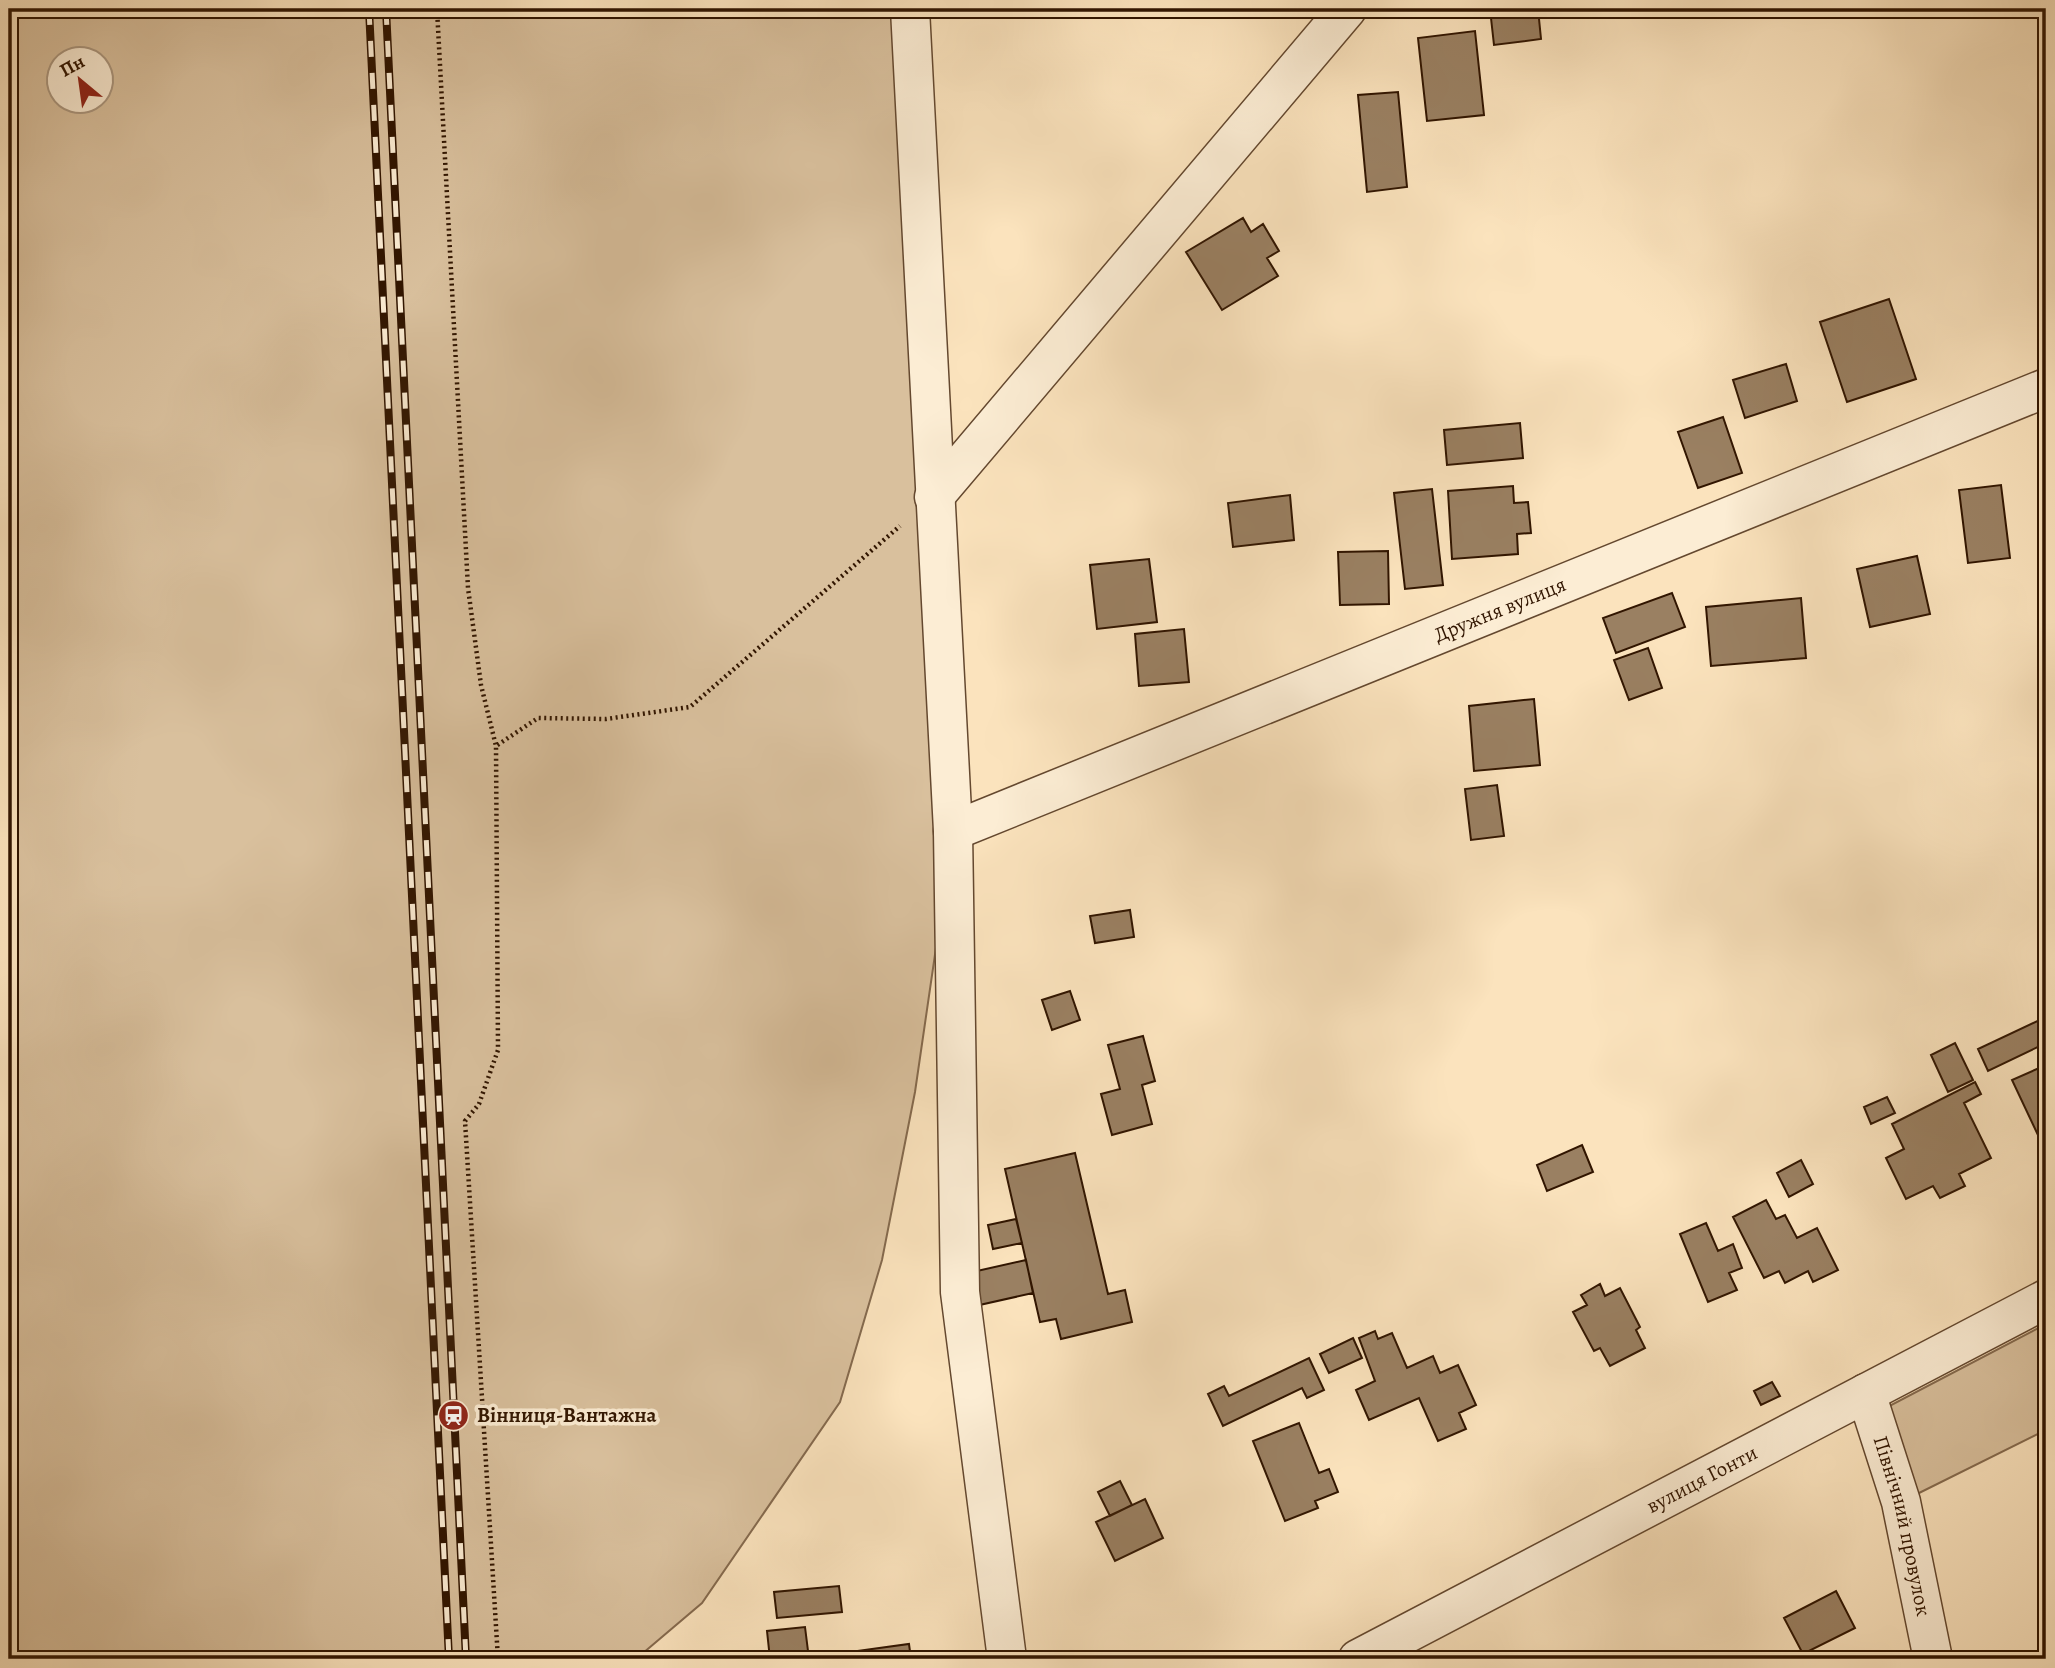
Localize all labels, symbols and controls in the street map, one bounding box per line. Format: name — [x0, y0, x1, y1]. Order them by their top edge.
north arrow — [46, 46, 116, 116]
text: Пн — [55, 49, 89, 83]
street label: Дружня вулиця — [1430, 570, 1570, 649]
station icon: Вінниця-Вантажна — [437, 1398, 471, 1432]
place label: Вінниця-Вантажна — [477, 1401, 657, 1429]
street label: Північний провулок — [1867, 1432, 1938, 1619]
street label: вулиця Гонти — [1641, 1439, 1762, 1520]

